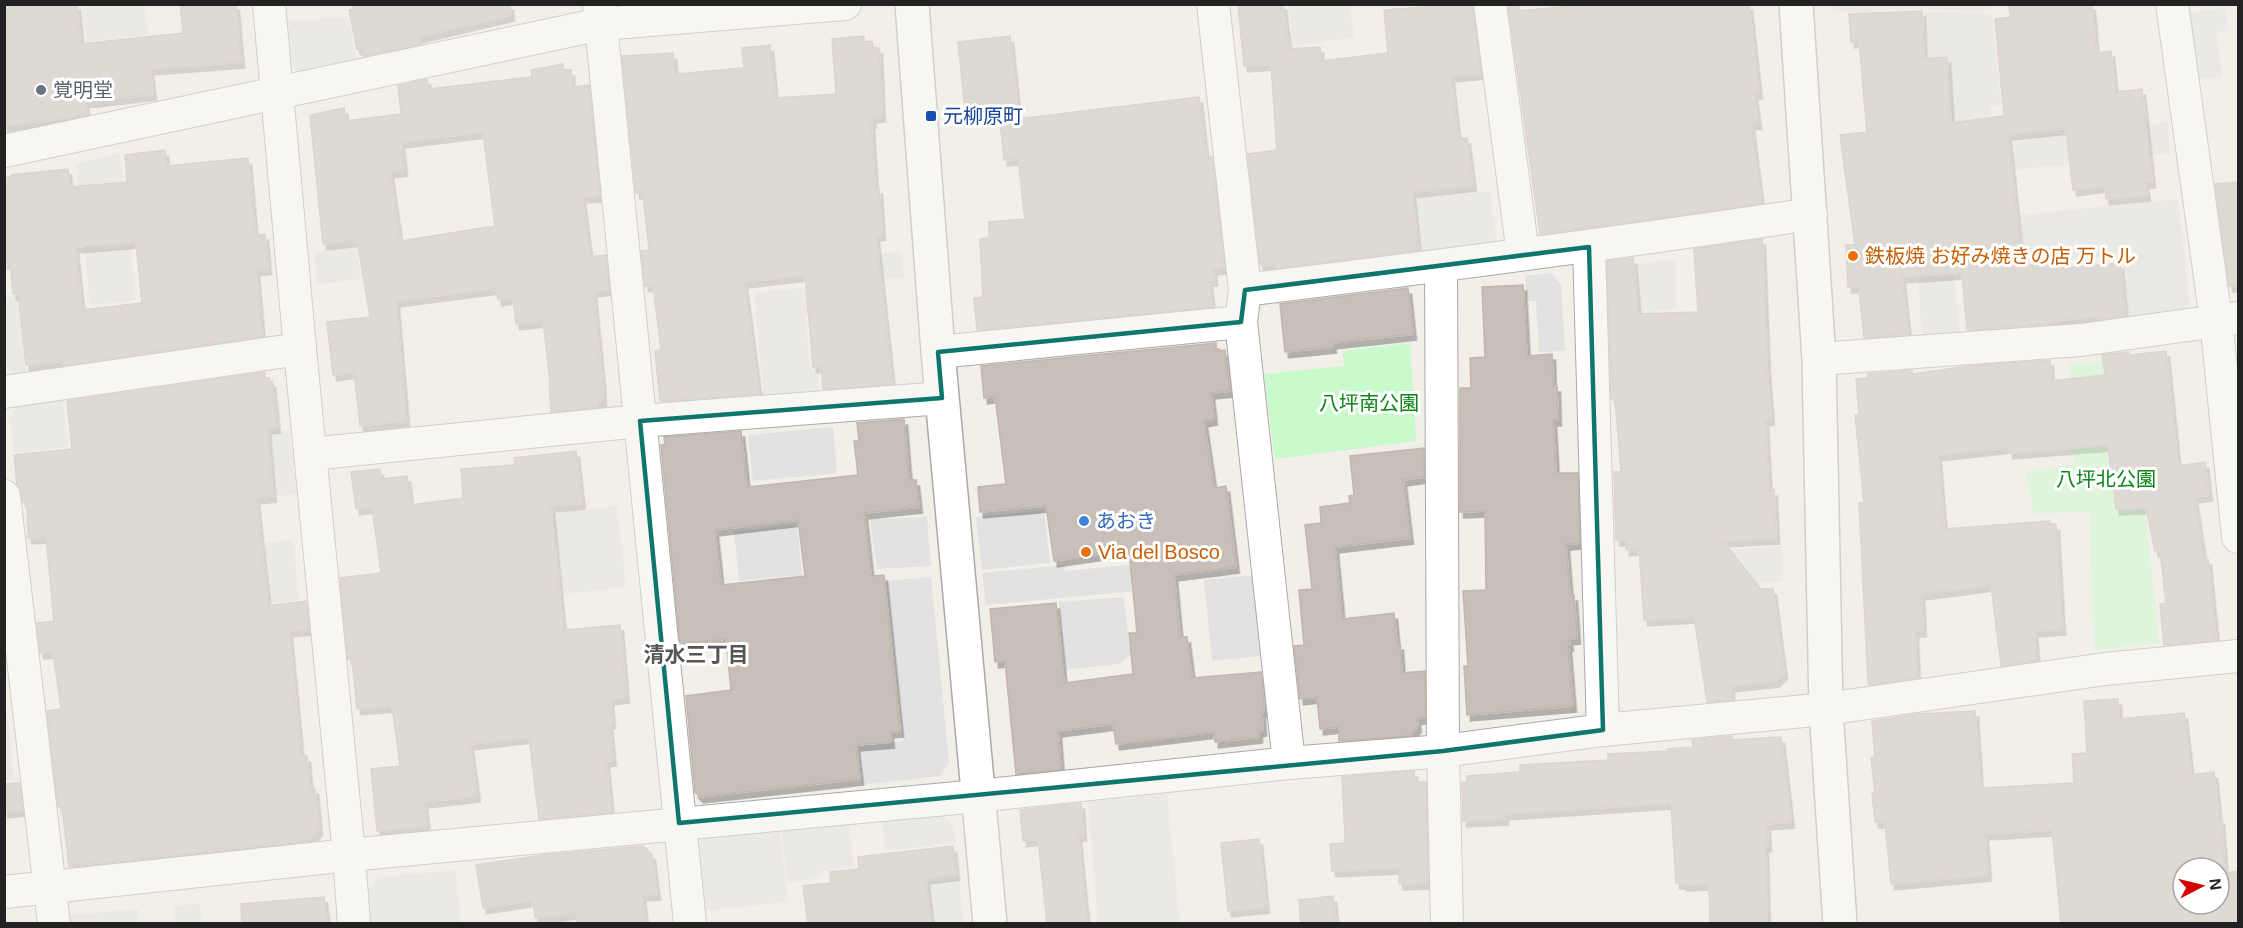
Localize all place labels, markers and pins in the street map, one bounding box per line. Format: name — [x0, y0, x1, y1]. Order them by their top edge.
place label: 覚明堂 — [53, 79, 113, 101]
marker: 覚明堂 — [34, 83, 48, 97]
place label: 元柳原町 — [943, 105, 1023, 127]
marker: 元柳原町 — [924, 109, 938, 123]
place label: 鉄板焼 お好み焼きの店 万トル — [1865, 245, 2136, 267]
marker: 鉄板焼 お好み焼きの店 万トル — [1846, 249, 1860, 263]
place label: あおき — [1096, 510, 1156, 532]
marker: あおき — [1077, 514, 1091, 528]
place label: Via del Bosco — [1098, 541, 1220, 563]
marker: Via del Bosco — [1079, 545, 1093, 559]

